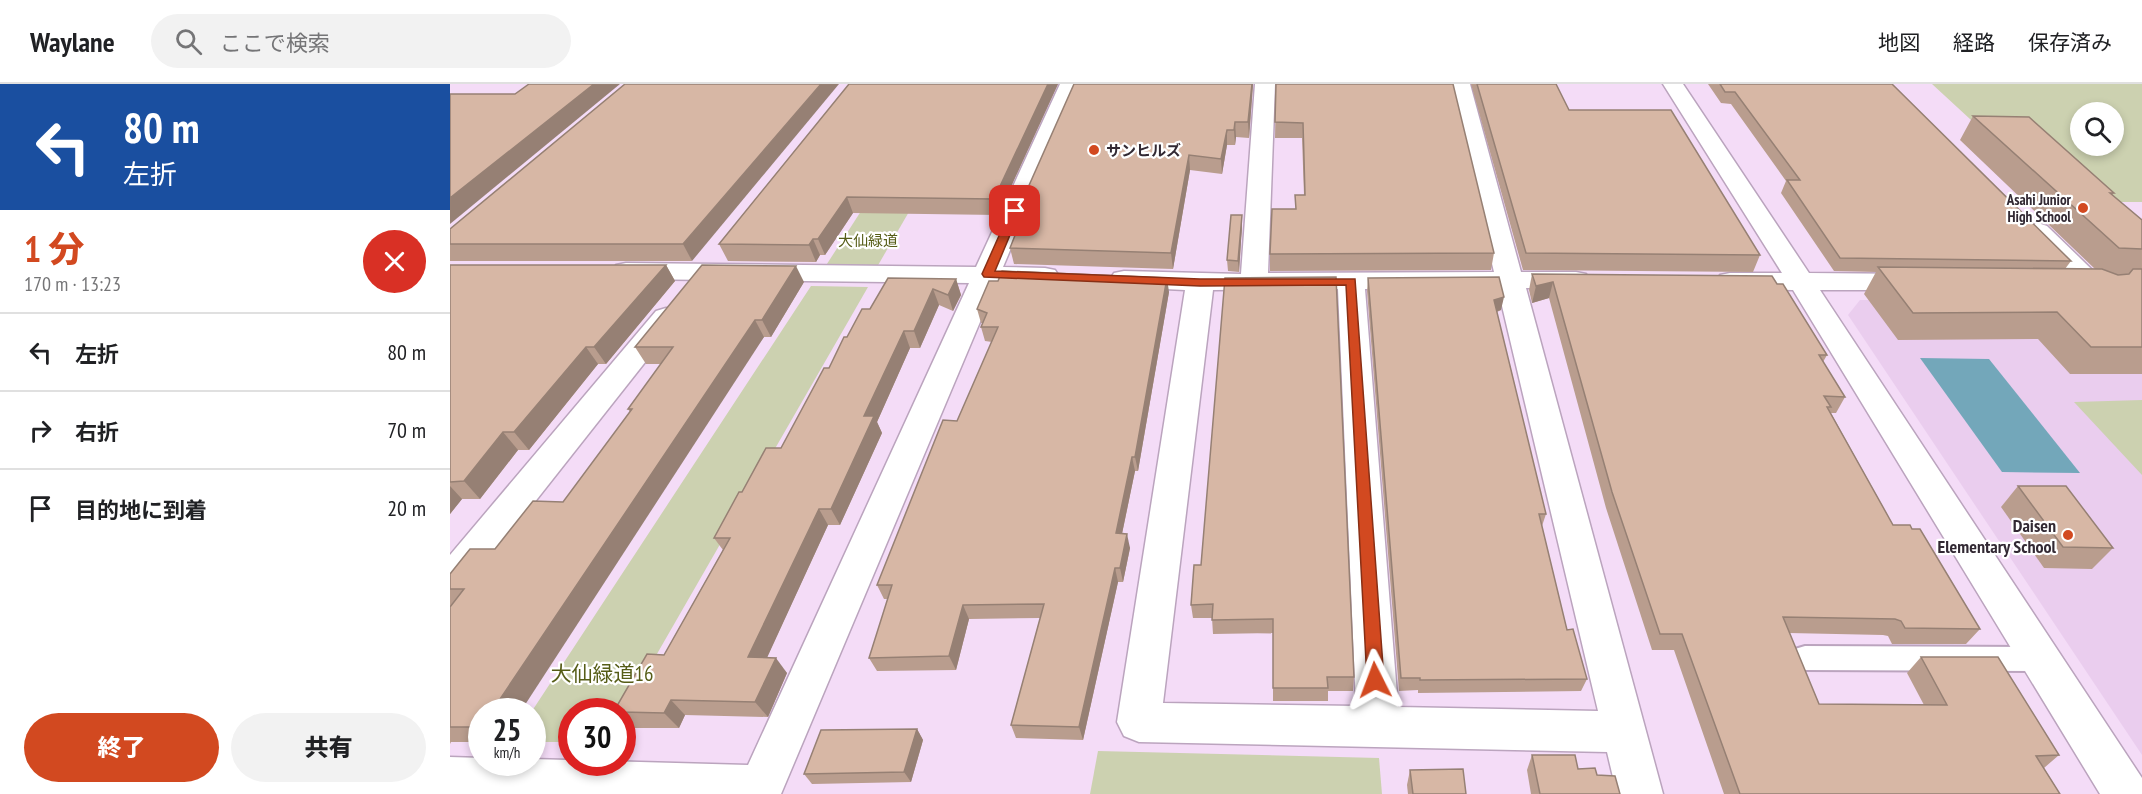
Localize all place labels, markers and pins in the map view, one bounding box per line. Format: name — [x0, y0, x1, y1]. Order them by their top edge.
place label: サンヒルズ — [1106, 141, 1181, 160]
marker: サンヒルズ — [1087, 143, 1101, 157]
pin — [989, 185, 1040, 236]
place label: Asahi Junior High School — [2006, 190, 2072, 226]
marker: Asahi Junior High School — [2076, 201, 2090, 215]
place label: Daisen Elementary School — [1937, 514, 2057, 558]
marker: Daisen Elementary School — [2061, 528, 2075, 542]

